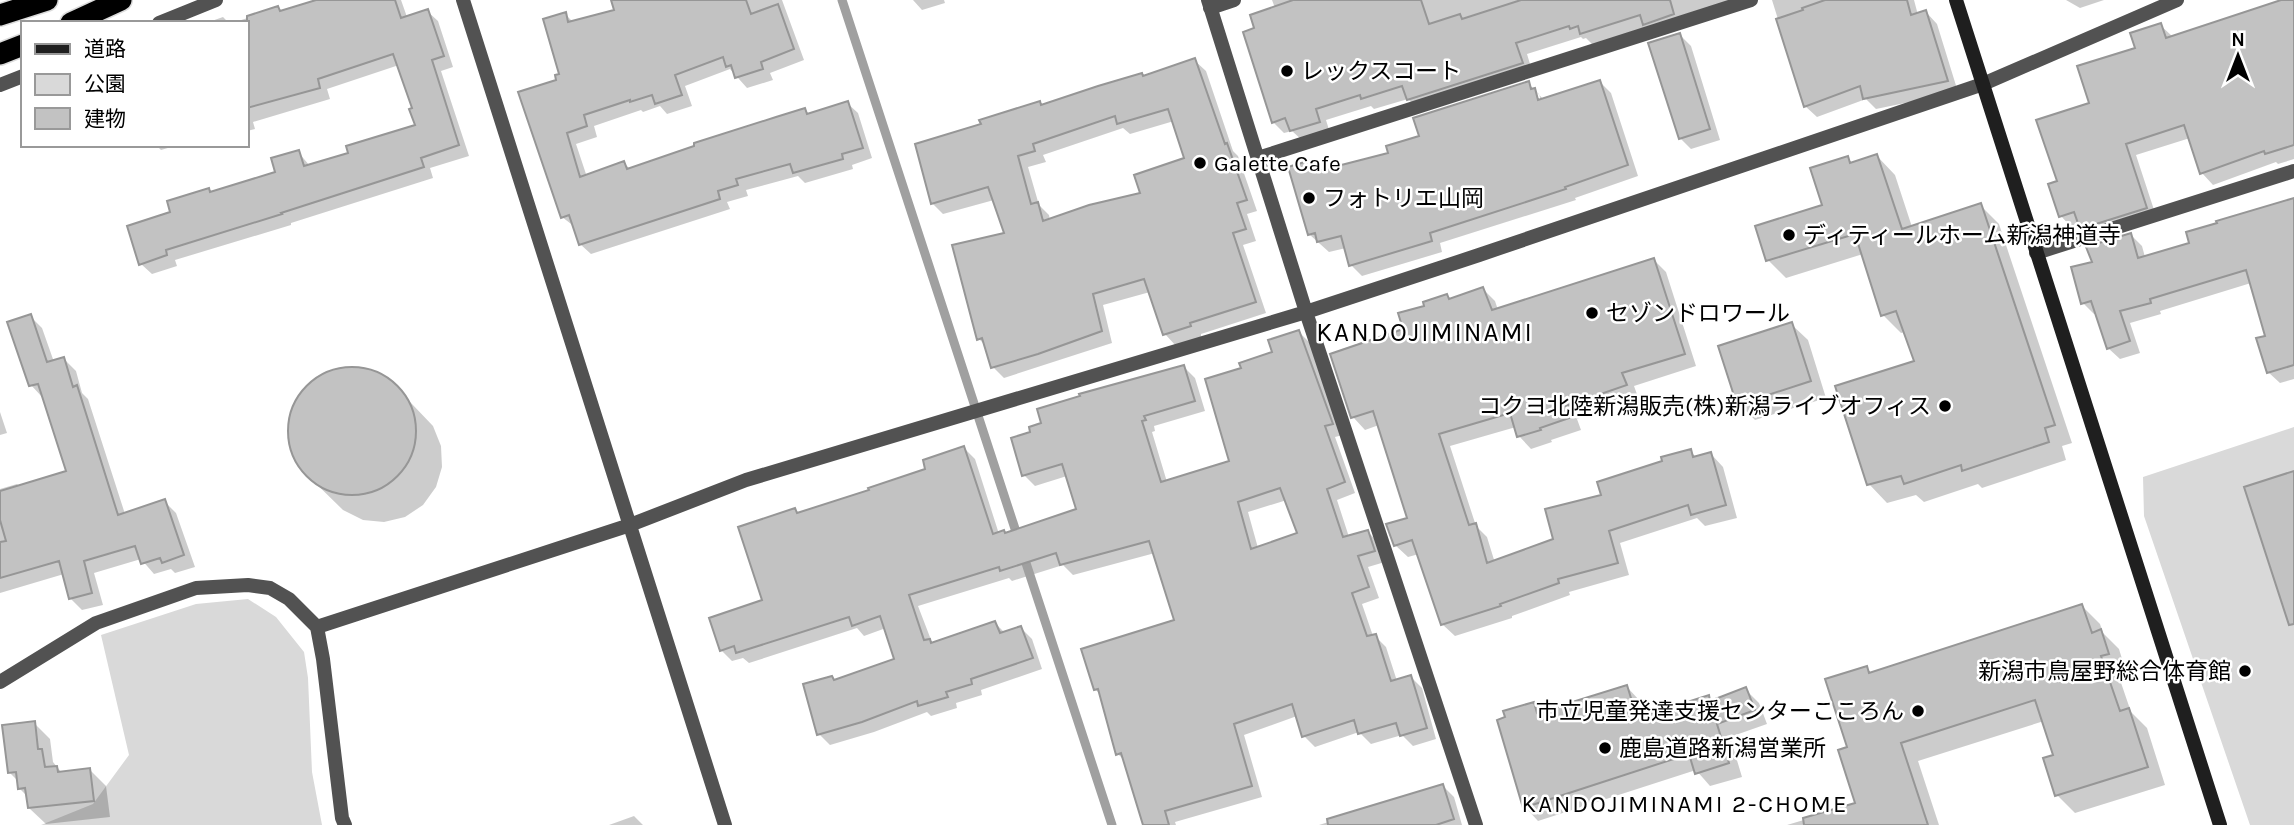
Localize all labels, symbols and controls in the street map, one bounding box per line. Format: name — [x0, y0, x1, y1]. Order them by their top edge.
legend — [21, 21, 248, 147]
north arrow — [2203, 21, 2273, 91]
text: N — [2231, 29, 2245, 51]
text: 道路 — [84, 37, 126, 61]
place label: レックスコート — [1301, 58, 1461, 85]
marker: レックスコート — [1279, 63, 1295, 79]
text: 公園 — [84, 72, 126, 96]
text: 建物 — [84, 107, 126, 131]
place label: Galette Cafe — [1214, 150, 1341, 177]
marker: Galette Cafe — [1192, 155, 1208, 171]
place label: フォトリエ山岡 — [1323, 185, 1484, 212]
marker: フォトリエ山岡 — [1301, 190, 1317, 206]
place label: ディティールホーム新潟神道寺 — [1803, 222, 2121, 249]
marker: ディティールホーム新潟神道寺 — [1781, 227, 1797, 243]
place label: セゾンドロワール — [1606, 300, 1790, 327]
marker: セゾンドロワール — [1584, 305, 1600, 321]
district label: KANDOJIMINAMI — [1316, 317, 1534, 348]
place label: コクヨ北陸新潟販売(株)新潟ライブオフィス — [1478, 393, 1931, 420]
marker: コクヨ北陸新潟販売(株)新潟ライブオフィス — [1937, 398, 1953, 414]
place label: 新潟市鳥屋野総合体育館 — [1978, 658, 2231, 685]
marker: 新潟市鳥屋野総合体育館 — [2237, 663, 2253, 679]
place label: 市立児童発達支援センターこころん — [1536, 698, 1904, 725]
marker: 市立児童発達支援センターこころん — [1910, 703, 1926, 719]
place label: 鹿島道路新潟営業所 — [1619, 735, 1826, 762]
marker: 鹿島道路新潟営業所 — [1597, 740, 1613, 756]
district label: KANDOJIMINAMI 2-CHOME — [1522, 790, 1848, 818]

